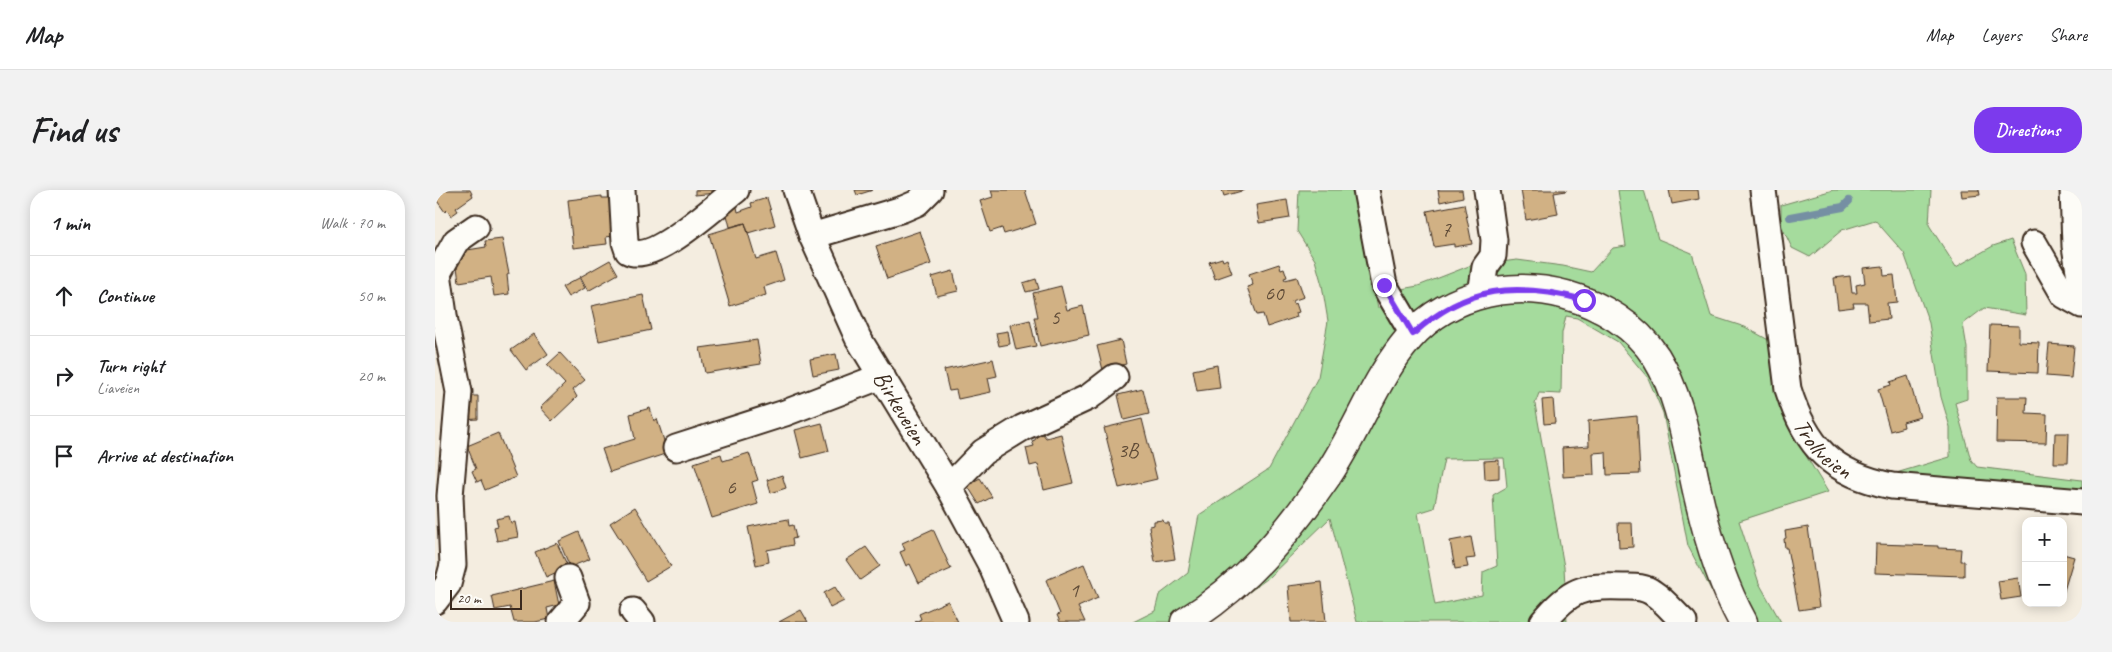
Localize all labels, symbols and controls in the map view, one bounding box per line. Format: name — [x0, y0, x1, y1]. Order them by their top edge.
text: Map — [25, 20, 62, 50]
text: Map — [1926, 24, 1954, 46]
text: Layers — [1982, 24, 2021, 46]
text: Share — [2049, 24, 2087, 46]
button: Directions — [1974, 107, 2082, 153]
text: Find us — [30, 108, 117, 153]
text: 1 min — [50, 210, 90, 236]
text: Walk · 70 m — [320, 213, 385, 233]
house number: 7 — [1441, 216, 1452, 242]
route end — [1373, 274, 1396, 297]
house number: 60 — [1265, 280, 1285, 306]
icon: ahead — [50, 282, 78, 310]
text: Continue — [97, 284, 154, 308]
text: 50 m — [358, 286, 385, 306]
route start — [1573, 289, 1596, 312]
house number: 5 — [1050, 304, 1061, 330]
text: Turn right — [97, 354, 164, 378]
icon: right — [50, 362, 78, 390]
street label: Birkeveien — [866, 365, 935, 451]
text: 20 m — [358, 366, 385, 386]
text: Liaveien — [97, 378, 139, 398]
street label: Trollveien — [1787, 414, 1857, 486]
house number: 3B — [1118, 437, 1140, 463]
icon: arrive — [50, 442, 78, 470]
text: Arrive at destination — [97, 444, 233, 468]
house number: 6 — [726, 474, 736, 500]
map controls — [2022, 517, 2067, 607]
button: + — [2022, 517, 2067, 562]
button: − — [2022, 562, 2067, 607]
house number: 1 — [1069, 577, 1080, 603]
scale bar — [450, 587, 523, 610]
text: 20 m — [457, 590, 481, 607]

